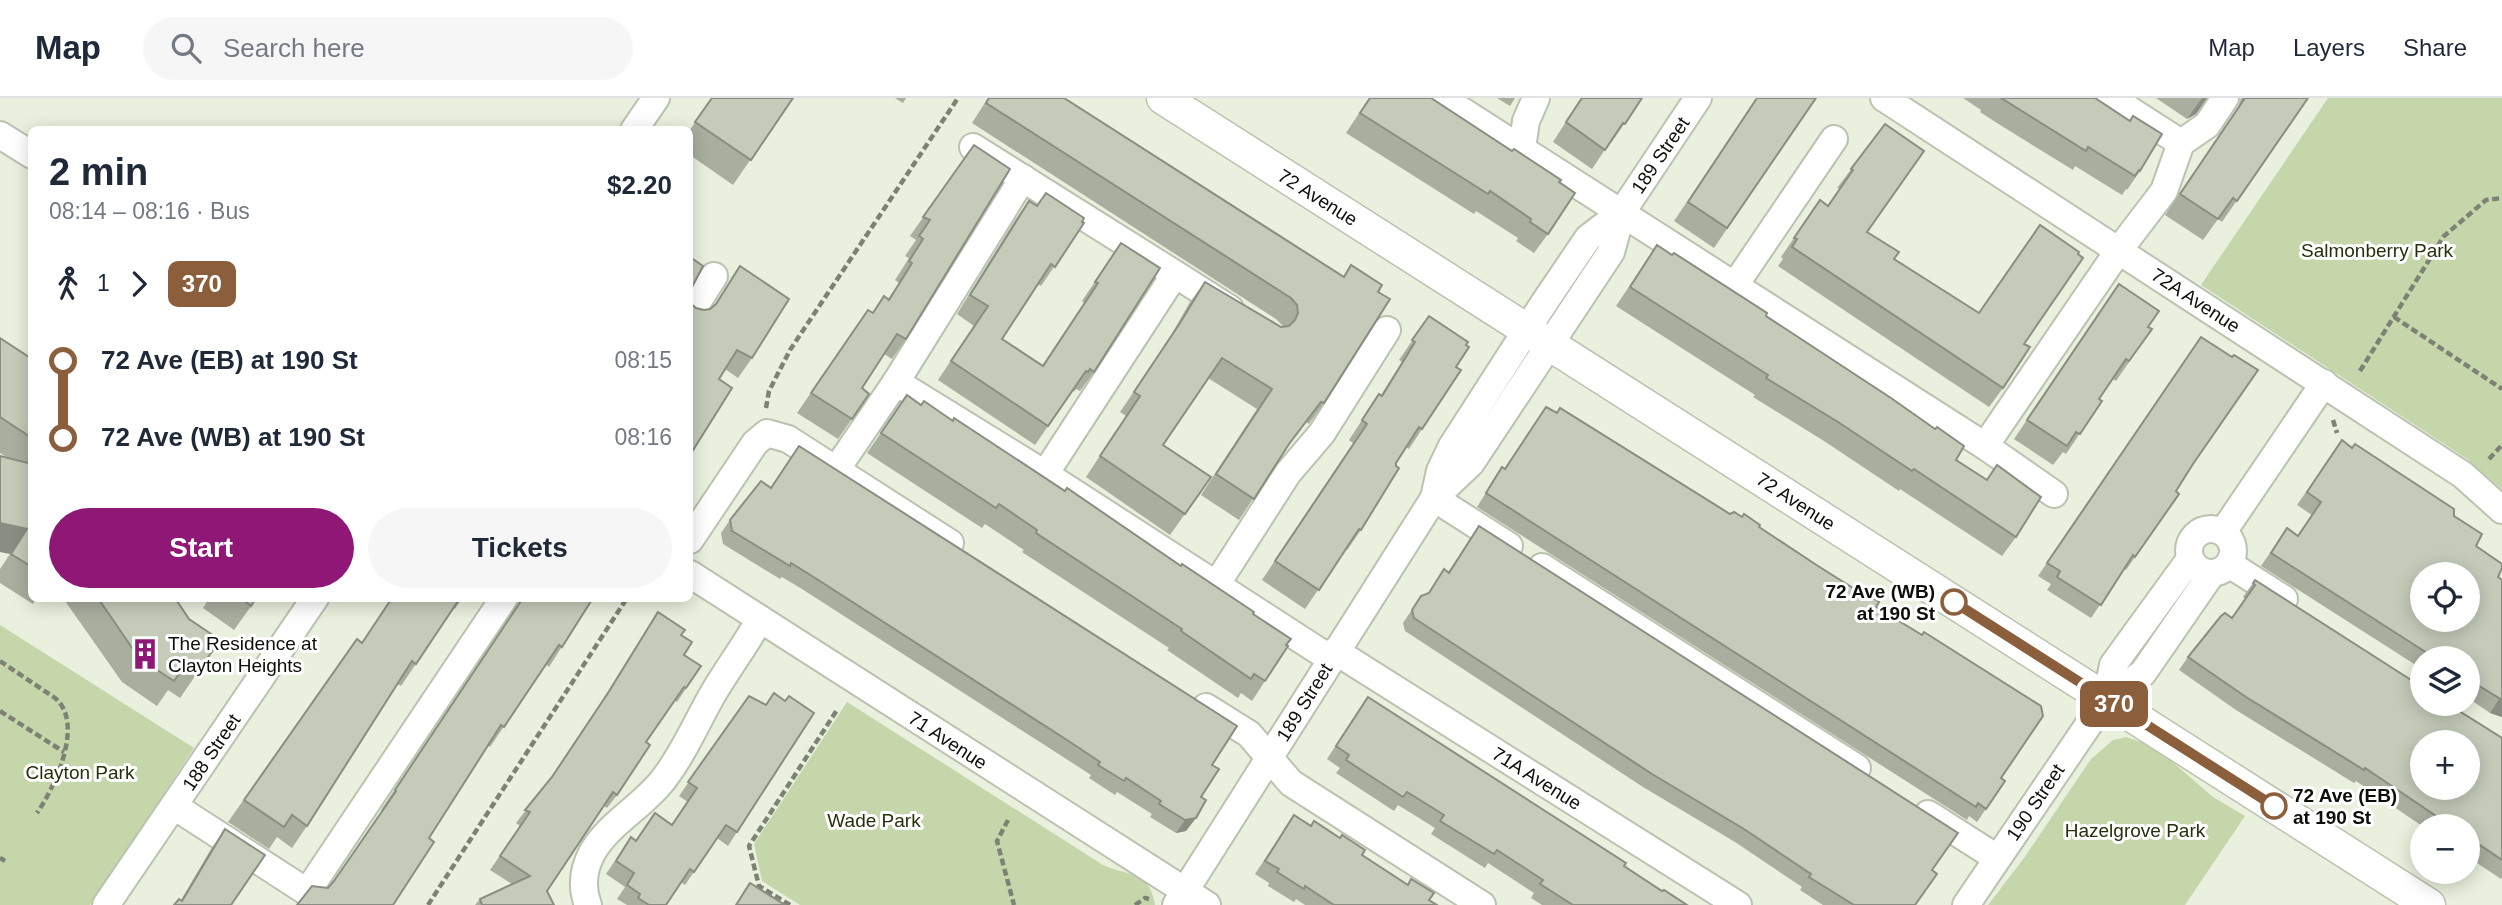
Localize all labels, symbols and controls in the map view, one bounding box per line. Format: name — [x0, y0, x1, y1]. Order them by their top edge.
search box — [143, 17, 633, 80]
text: Map — [35, 29, 101, 66]
icon: search — [167, 29, 205, 67]
text: Search here — [223, 33, 365, 63]
text: Map — [2208, 34, 2255, 61]
text: Layers — [2293, 34, 2365, 61]
text: Share — [2403, 34, 2467, 61]
street label: 189 Street — [1627, 112, 1694, 197]
text: 2 min — [49, 151, 148, 193]
street label: 72 Avenue — [1274, 165, 1361, 230]
text: $2.20 — [607, 170, 672, 200]
text: 08:14 – 08:16 · Bus — [49, 198, 250, 224]
park label: Salmonberry Park — [2301, 240, 2454, 261]
street label: 72A Avenue — [2148, 264, 2244, 337]
icon: walk — [49, 265, 87, 303]
icon: forward — [120, 265, 158, 303]
text: 1 — [97, 270, 110, 296]
text: 370 — [182, 270, 222, 297]
text: 72 Ave (EB) at 190 St — [101, 345, 358, 375]
text: 08:15 — [614, 347, 672, 373]
text: 72 Ave (WB) at 190 St — [101, 422, 365, 452]
text: 08:16 — [614, 424, 672, 450]
street label: 72 Avenue — [1752, 468, 1839, 535]
button: Start — [49, 508, 354, 588]
button: Tickets — [368, 508, 672, 588]
map controls — [2410, 562, 2480, 884]
button: locate — [2410, 562, 2480, 632]
place label: 72 Ave (WB) at 190 St — [1826, 581, 1936, 624]
marker: 72 Ave (WB) at 190 St — [1941, 589, 1967, 615]
place label: The Residence at Clayton Heights — [168, 633, 318, 676]
building icon: The Residence at Clayton Heights — [128, 637, 162, 671]
button: layers — [2410, 646, 2480, 716]
street label: 189 Street — [1272, 659, 1337, 745]
line badge: 370 — [2074, 681, 2154, 727]
text: 370 — [2094, 690, 2134, 717]
street label: 71 Avenue — [904, 707, 991, 774]
street label: 188 Street — [178, 709, 245, 794]
button: + — [2410, 730, 2480, 800]
street label: 71A Avenue — [1488, 743, 1585, 814]
street label: 190 Street — [2002, 759, 2069, 844]
park label: Clayton Park — [26, 762, 135, 783]
place label: 72 Ave (EB) at 190 St — [2293, 785, 2397, 828]
marker: 72 Ave (EB) at 190 St — [2261, 793, 2287, 819]
park label: Wade Park — [827, 810, 921, 831]
button: − — [2410, 814, 2480, 884]
park label: Hazelgrove Park — [2065, 820, 2206, 841]

